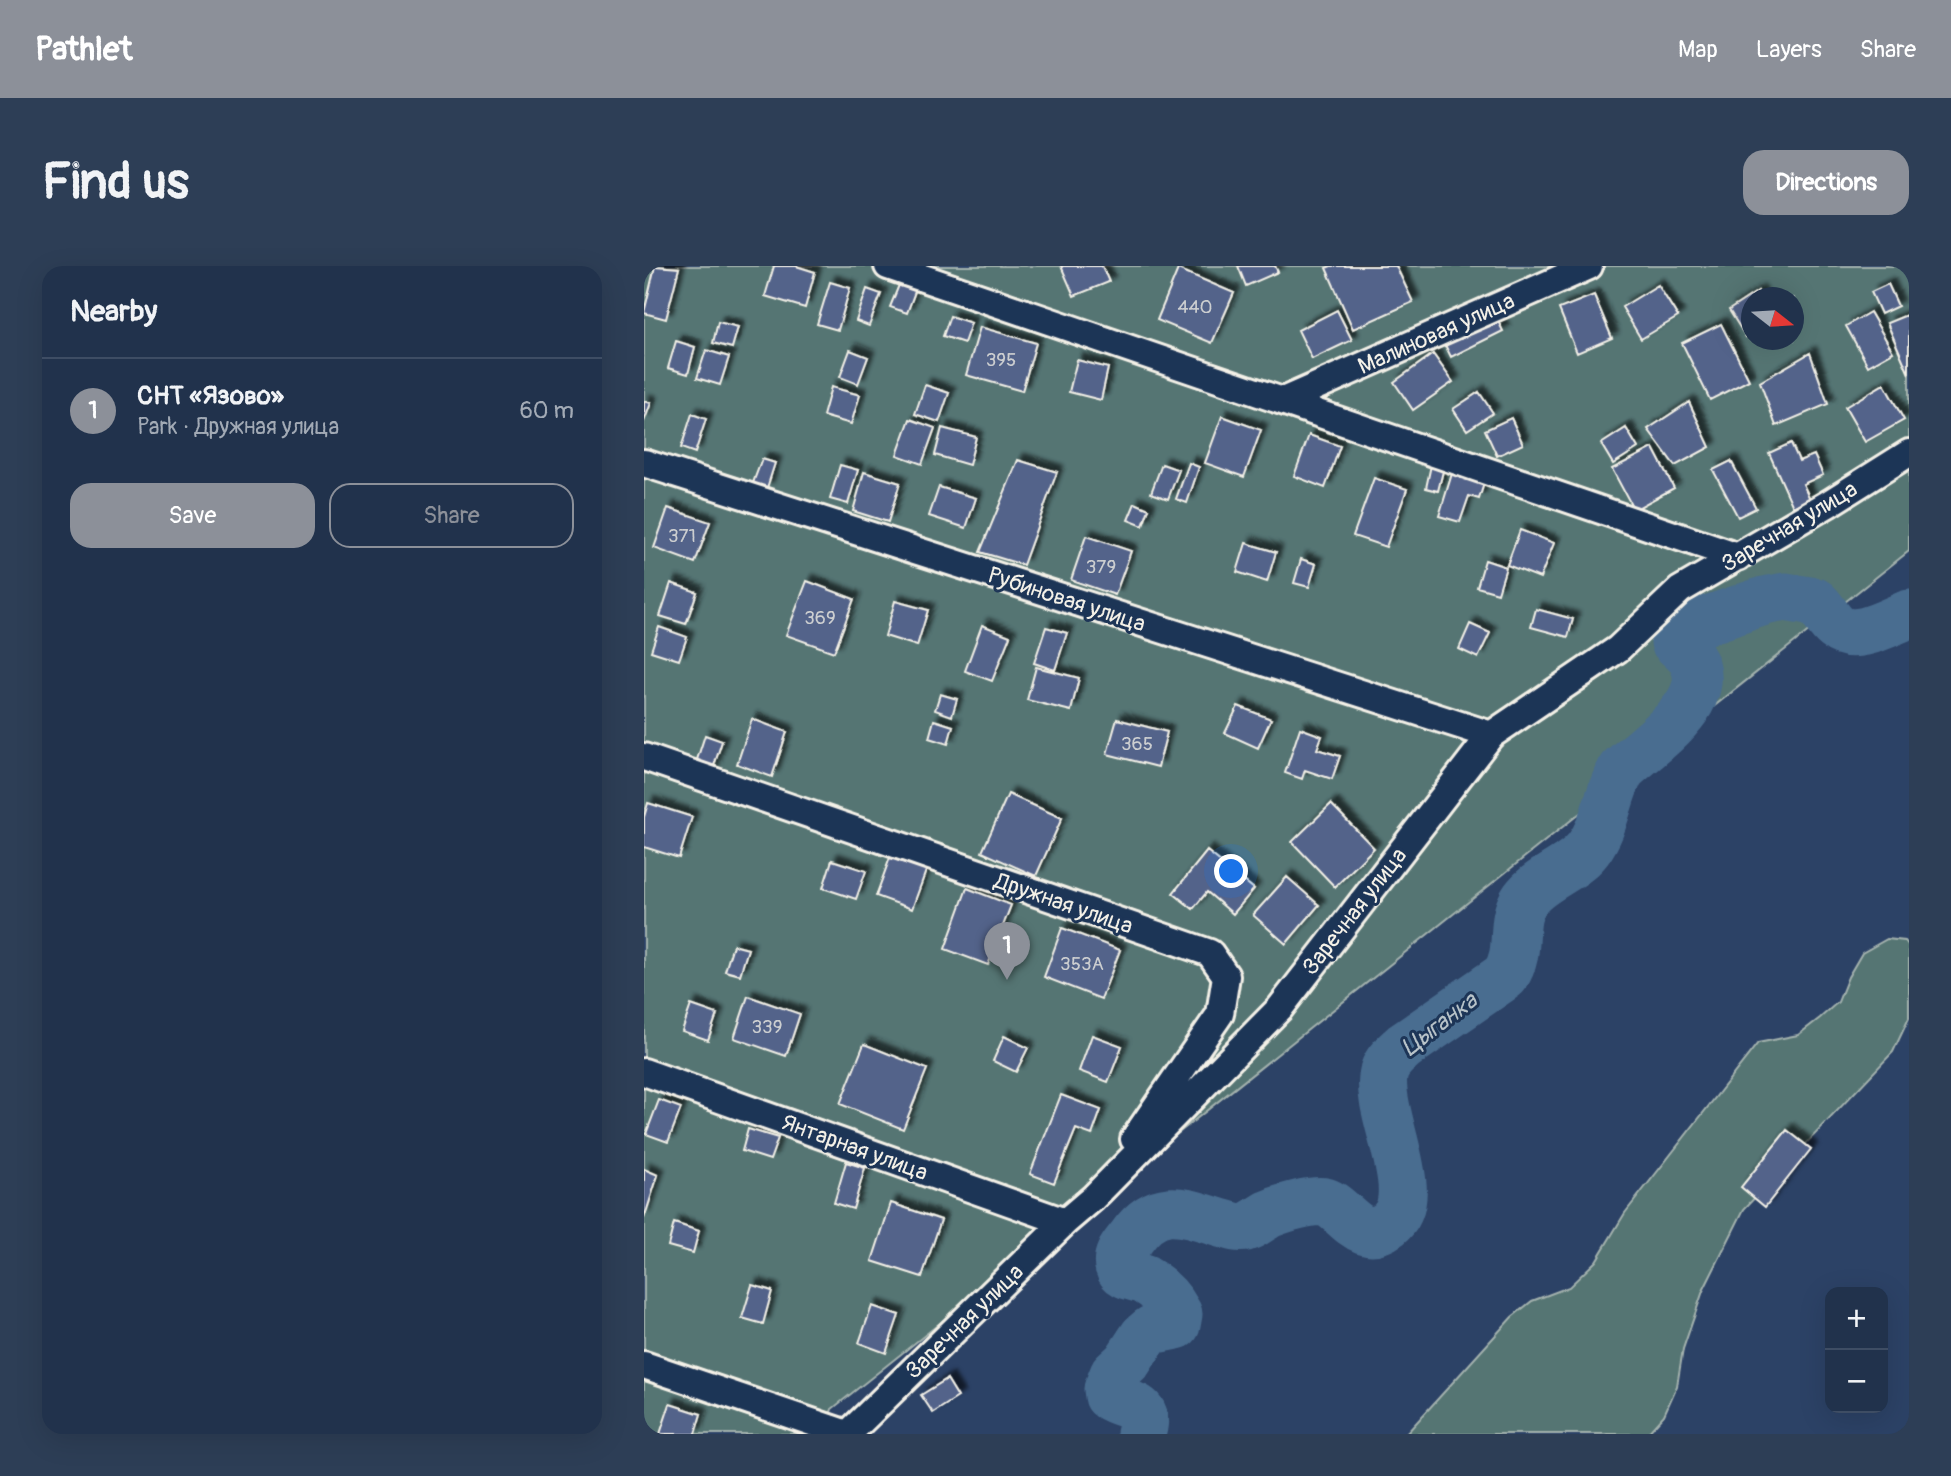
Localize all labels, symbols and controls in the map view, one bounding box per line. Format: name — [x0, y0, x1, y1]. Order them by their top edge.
text: Pathlet — [35, 29, 132, 70]
text: Map — [1678, 35, 1718, 64]
text: Layers — [1756, 35, 1822, 64]
text: Share — [1860, 35, 1916, 64]
button: Directions — [1743, 150, 1909, 215]
text: Find us — [42, 152, 189, 213]
street label: Малиновая улица — [1353, 286, 1519, 381]
north arrow — [1741, 287, 1804, 350]
text: Nearby — [70, 293, 157, 330]
house number: 440 — [1177, 295, 1213, 319]
house number: 395 — [986, 348, 1016, 372]
text: СНТ «Язово» — [137, 380, 284, 412]
text: 1 — [89, 396, 98, 425]
text: 60 m — [519, 396, 574, 425]
text: Park · Дружная улица — [137, 412, 339, 441]
street label: Заречная улица — [1716, 474, 1863, 578]
button: Save — [70, 483, 315, 548]
button: Share — [329, 483, 574, 548]
house number: 371 — [668, 524, 696, 548]
house number: 379 — [1086, 555, 1116, 579]
street label: Рубиновая улица — [985, 560, 1149, 639]
house number: 369 — [804, 606, 836, 630]
house number: 365 — [1121, 732, 1153, 756]
street label: Заречная улица — [1296, 842, 1413, 981]
your location — [1214, 854, 1248, 888]
street label: Дружная улица — [990, 866, 1137, 941]
pin: 1 — [984, 922, 1030, 980]
house number: 353А — [1060, 952, 1104, 976]
water label: Цыганка — [1396, 985, 1484, 1062]
house number: 339 — [752, 1015, 783, 1039]
street label: Янтарная улица — [778, 1108, 932, 1187]
street label: Заречная улица — [899, 1258, 1030, 1385]
map controls — [1825, 1287, 1888, 1413]
button: + — [1825, 1287, 1888, 1350]
button: − — [1825, 1350, 1888, 1413]

